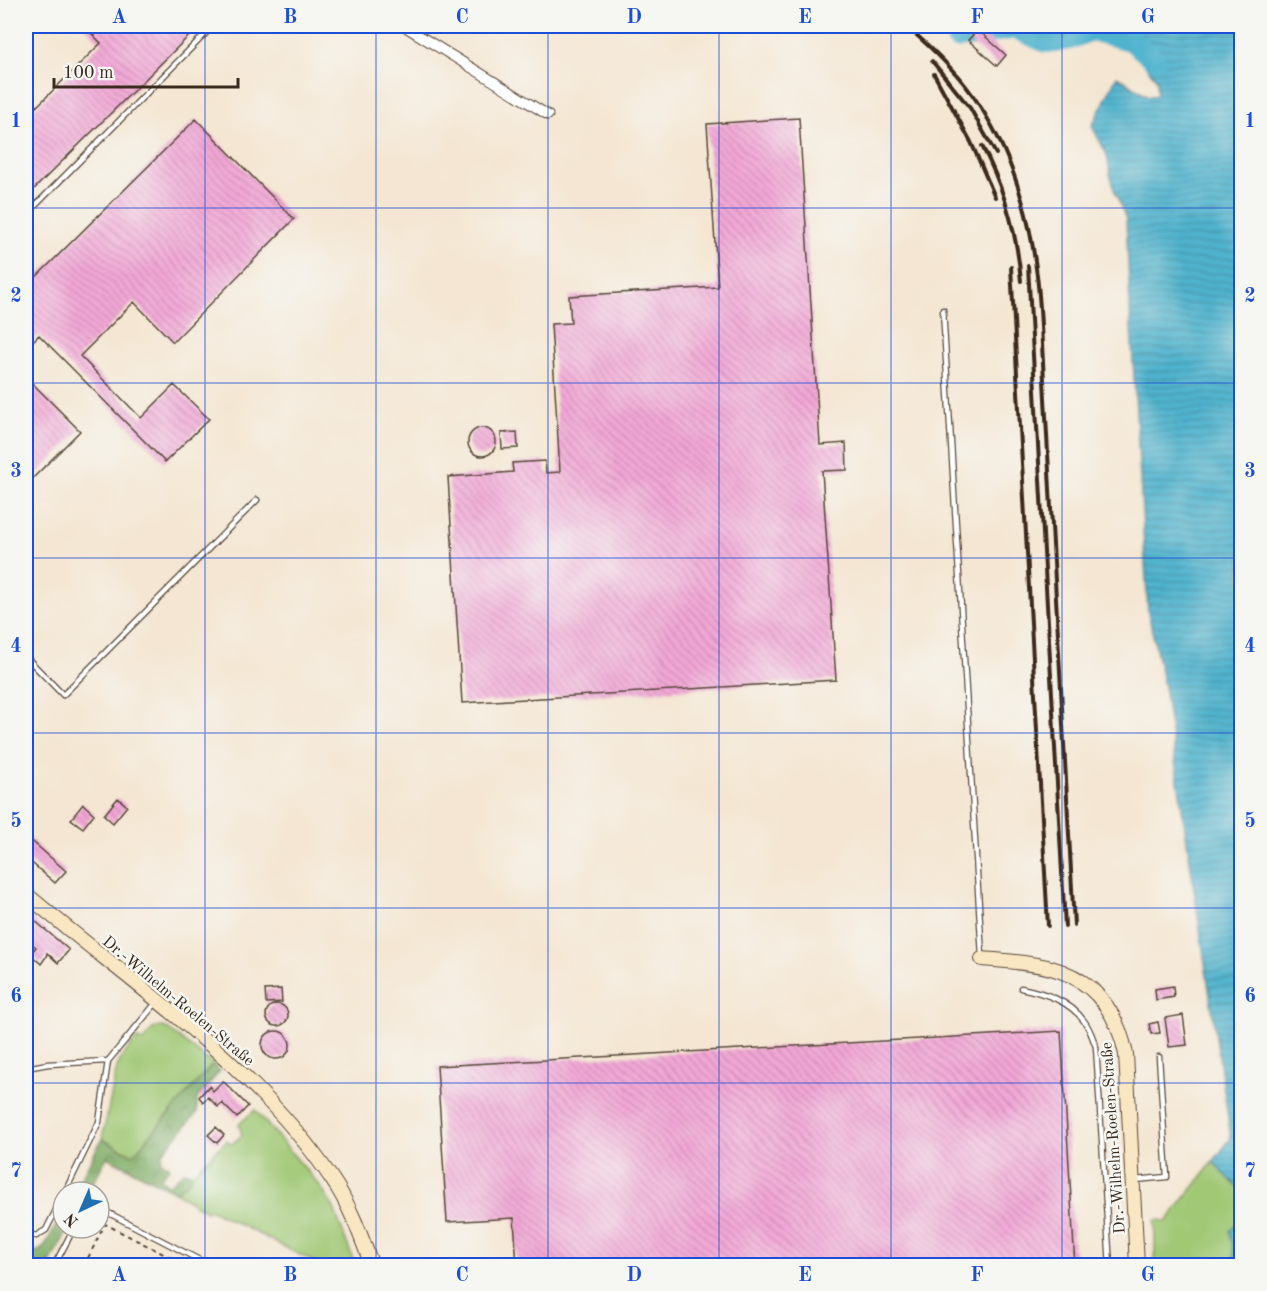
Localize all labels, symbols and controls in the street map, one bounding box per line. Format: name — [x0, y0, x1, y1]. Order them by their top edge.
text: A — [111, 8, 127, 28]
text: B — [283, 8, 297, 28]
text: C — [455, 8, 469, 28]
text: D — [626, 8, 642, 28]
text: E — [798, 8, 812, 28]
text: F — [970, 8, 984, 28]
text: G — [1141, 8, 1155, 28]
scale bar — [54, 51, 238, 89]
text: 100 m — [63, 64, 114, 82]
text: 1 — [10, 112, 22, 132]
text: 1 — [1244, 112, 1256, 132]
text: 2 — [10, 287, 22, 307]
text: 2 — [1244, 287, 1256, 307]
text: 3 — [10, 462, 22, 482]
text: 3 — [1244, 462, 1256, 482]
text: 4 — [10, 637, 22, 657]
text: 4 — [1244, 637, 1256, 657]
text: 5 — [10, 811, 22, 832]
text: 5 — [1244, 811, 1256, 832]
street label: Dr.-Wilhelm-Roelen-Straße — [99, 934, 256, 1069]
text: 6 — [10, 987, 22, 1007]
text: 6 — [1244, 987, 1256, 1007]
street label: Dr.-Wilhelm-Roelen-Straße — [1099, 1041, 1129, 1234]
text: 7 — [10, 1162, 22, 1182]
text: 7 — [1244, 1162, 1256, 1182]
north arrow — [51, 1180, 111, 1240]
text: N — [61, 1209, 82, 1229]
text: A — [111, 1266, 127, 1286]
text: B — [283, 1266, 297, 1286]
text: C — [455, 1266, 469, 1286]
text: D — [626, 1266, 642, 1286]
text: E — [798, 1266, 812, 1286]
text: F — [970, 1266, 984, 1286]
text: G — [1141, 1266, 1155, 1286]

